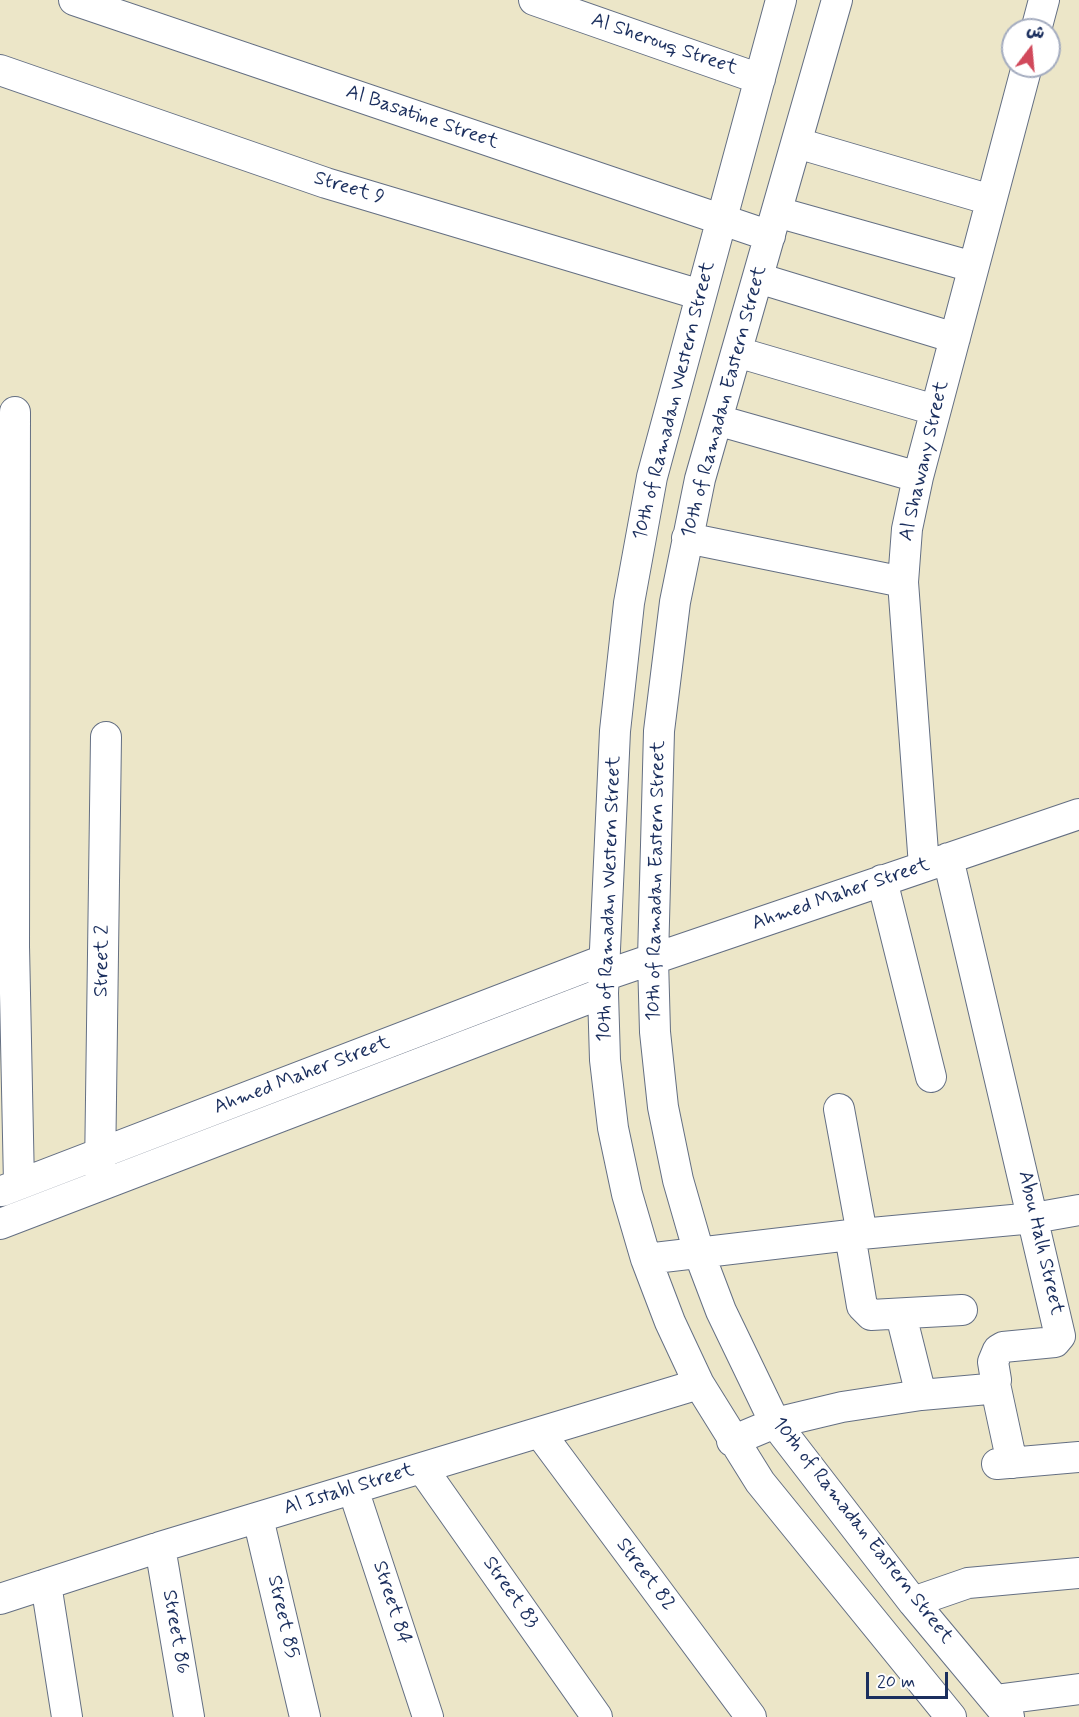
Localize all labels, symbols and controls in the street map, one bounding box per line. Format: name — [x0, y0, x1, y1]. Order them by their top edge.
street label: Al Sherouq Street — [588, 9, 740, 81]
north arrow — [1001, 18, 1061, 78]
text: ش — [1024, 20, 1047, 45]
street label: Al Basatine Street — [343, 81, 501, 155]
street label: Street 9 — [311, 167, 387, 211]
street label: 10th of Ramadan Western Street — [629, 259, 721, 543]
street label: 10th of Ramadan Eastern Street — [677, 263, 773, 541]
street label: Al Shawany Street — [895, 379, 955, 543]
street label: 10th of Ramadan Eastern Street — [643, 740, 671, 1022]
street label: 10th of Ramadan Western Street — [593, 755, 627, 1043]
street label: Ahmed Maher Street — [749, 853, 933, 937]
street label: Street 2 — [90, 925, 116, 997]
street label: Ahmed Maher Street — [211, 1031, 393, 1121]
street label: Abou Halh Street — [1012, 1168, 1068, 1318]
street label: 10th of Ramadan Eastern Street — [766, 1413, 958, 1649]
street label: Al Istabl Street — [281, 1459, 417, 1521]
street label: Street 82 — [610, 1534, 680, 1616]
street label: Street 83 — [477, 1552, 543, 1634]
street label: Street 84 — [366, 1558, 416, 1648]
street label: Street 85 — [261, 1573, 303, 1661]
street label: Street 86 — [156, 1588, 194, 1676]
scale bar — [869, 1660, 952, 1698]
text: 20 m — [877, 1670, 915, 1694]

